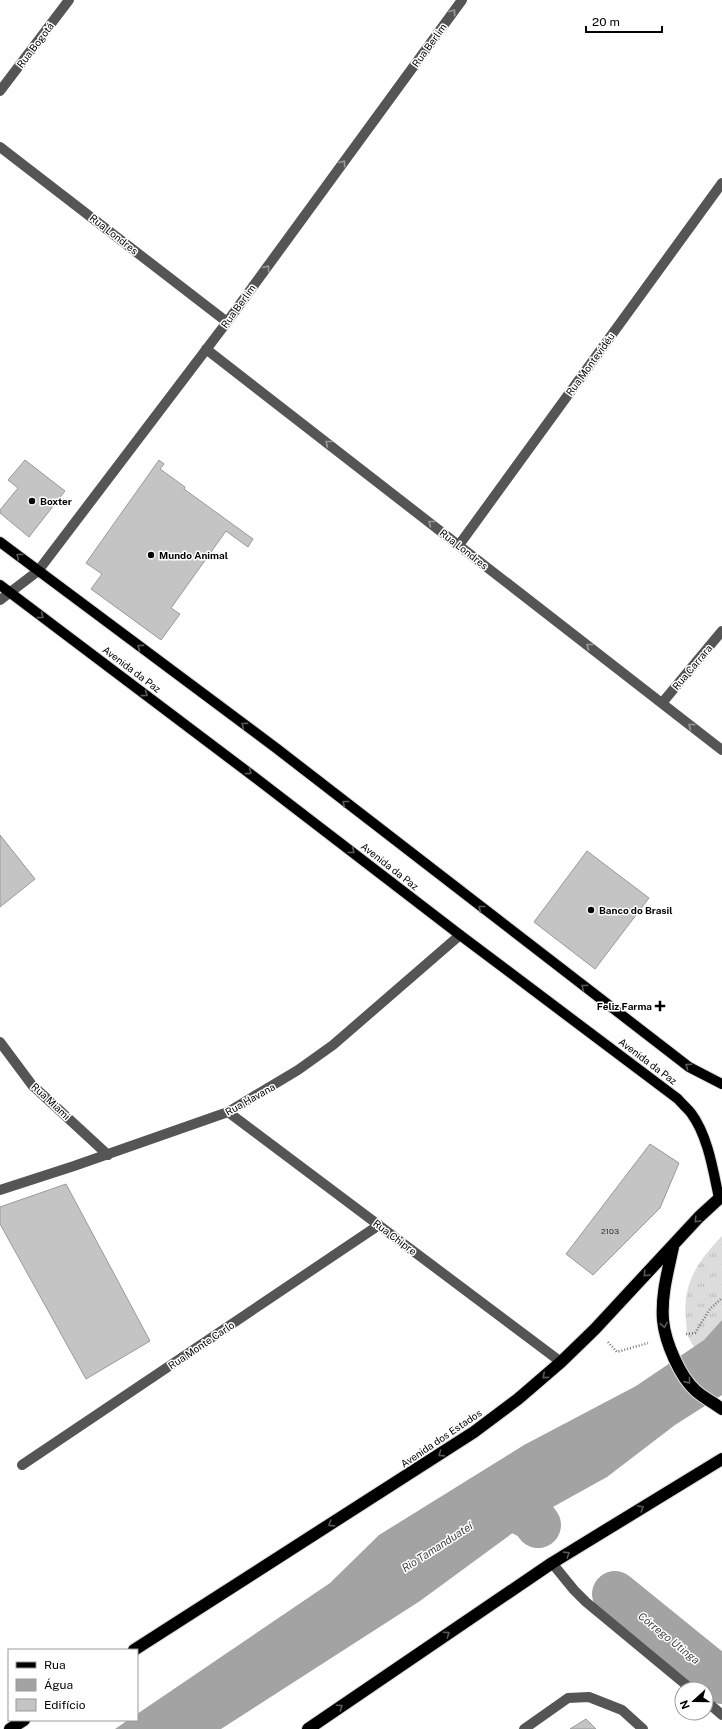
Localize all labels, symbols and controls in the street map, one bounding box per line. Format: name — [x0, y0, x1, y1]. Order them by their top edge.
scale bar — [586, 8, 662, 34]
one-way arrow — [448, 10, 455, 17]
text: 20 m — [592, 15, 620, 29]
street label: Rua Bogotá — [14, 20, 56, 70]
street label: Rua Berlim — [409, 21, 449, 69]
one-way arrow — [338, 160, 345, 167]
street label: Rua Londres — [87, 211, 141, 257]
one-way arrow — [262, 265, 269, 272]
street label: Rua Berlim — [218, 282, 258, 330]
street label: Rua Montevidéu — [563, 330, 617, 398]
one-way arrow — [326, 441, 333, 448]
place label: Boxter — [40, 495, 72, 507]
marker: Boxter — [27, 496, 37, 506]
one-way arrow — [428, 521, 435, 528]
street label: Rua Londres — [437, 526, 491, 572]
place label: Mundo Animal — [159, 549, 228, 561]
marker: Mundo Animal — [146, 550, 156, 560]
one-way arrow — [16, 553, 23, 561]
one-way arrow — [36, 611, 43, 618]
street label: Rua Carrara — [670, 642, 714, 692]
street label: Avenida da Paz — [101, 643, 164, 695]
one-way arrow — [586, 644, 593, 651]
one-way arrow — [138, 645, 145, 652]
one-way arrow — [140, 689, 147, 696]
one-way arrow — [242, 723, 249, 730]
one-way arrow — [689, 724, 696, 731]
one-way arrow — [244, 767, 251, 774]
one-way arrow — [343, 800, 350, 807]
street label: Avenida da Paz — [359, 840, 421, 892]
one-way arrow — [347, 847, 354, 854]
place label: Banco do Brasil — [599, 904, 673, 916]
marker: Banco do Brasil — [586, 905, 596, 915]
one-way arrow — [479, 906, 486, 913]
one-way arrow — [582, 985, 589, 992]
place label: Feliz Farma — [597, 1000, 652, 1012]
marker: Feliz Farma — [655, 1001, 665, 1011]
street label: Avenida da Paz — [617, 1035, 680, 1087]
one-way arrow — [685, 1063, 692, 1071]
street label: Rua Miami — [29, 1080, 73, 1122]
street label: Rua Havana — [223, 1080, 277, 1118]
one-way arrow — [694, 1215, 702, 1223]
street label: Rua Chipre — [371, 1217, 419, 1257]
house number: 2103 — [601, 1226, 619, 1236]
one-way arrow — [644, 1269, 651, 1277]
street label: Rua Monte Carlo — [166, 1318, 237, 1371]
one-way arrow — [660, 1322, 668, 1329]
one-way arrow — [542, 1371, 550, 1379]
one-way arrow — [684, 1377, 691, 1384]
street label: Avenida dos Estados — [398, 1406, 484, 1470]
one-way arrow — [438, 1449, 445, 1456]
one-way arrow — [637, 1505, 644, 1512]
one-way arrow — [329, 1519, 336, 1526]
water label: Rio Tamanduateí — [399, 1519, 476, 1574]
one-way arrow — [563, 1551, 570, 1558]
water label: Córrego Utinga — [636, 1610, 702, 1666]
one-way arrow — [443, 1632, 450, 1639]
legend — [8, 1649, 138, 1721]
text: Rua — [44, 1658, 66, 1672]
text: Água — [44, 1678, 73, 1692]
north arrow — [674, 1681, 714, 1721]
text: Edifício — [44, 1698, 86, 1712]
text: N — [678, 1698, 692, 1711]
one-way arrow — [336, 1704, 343, 1712]

